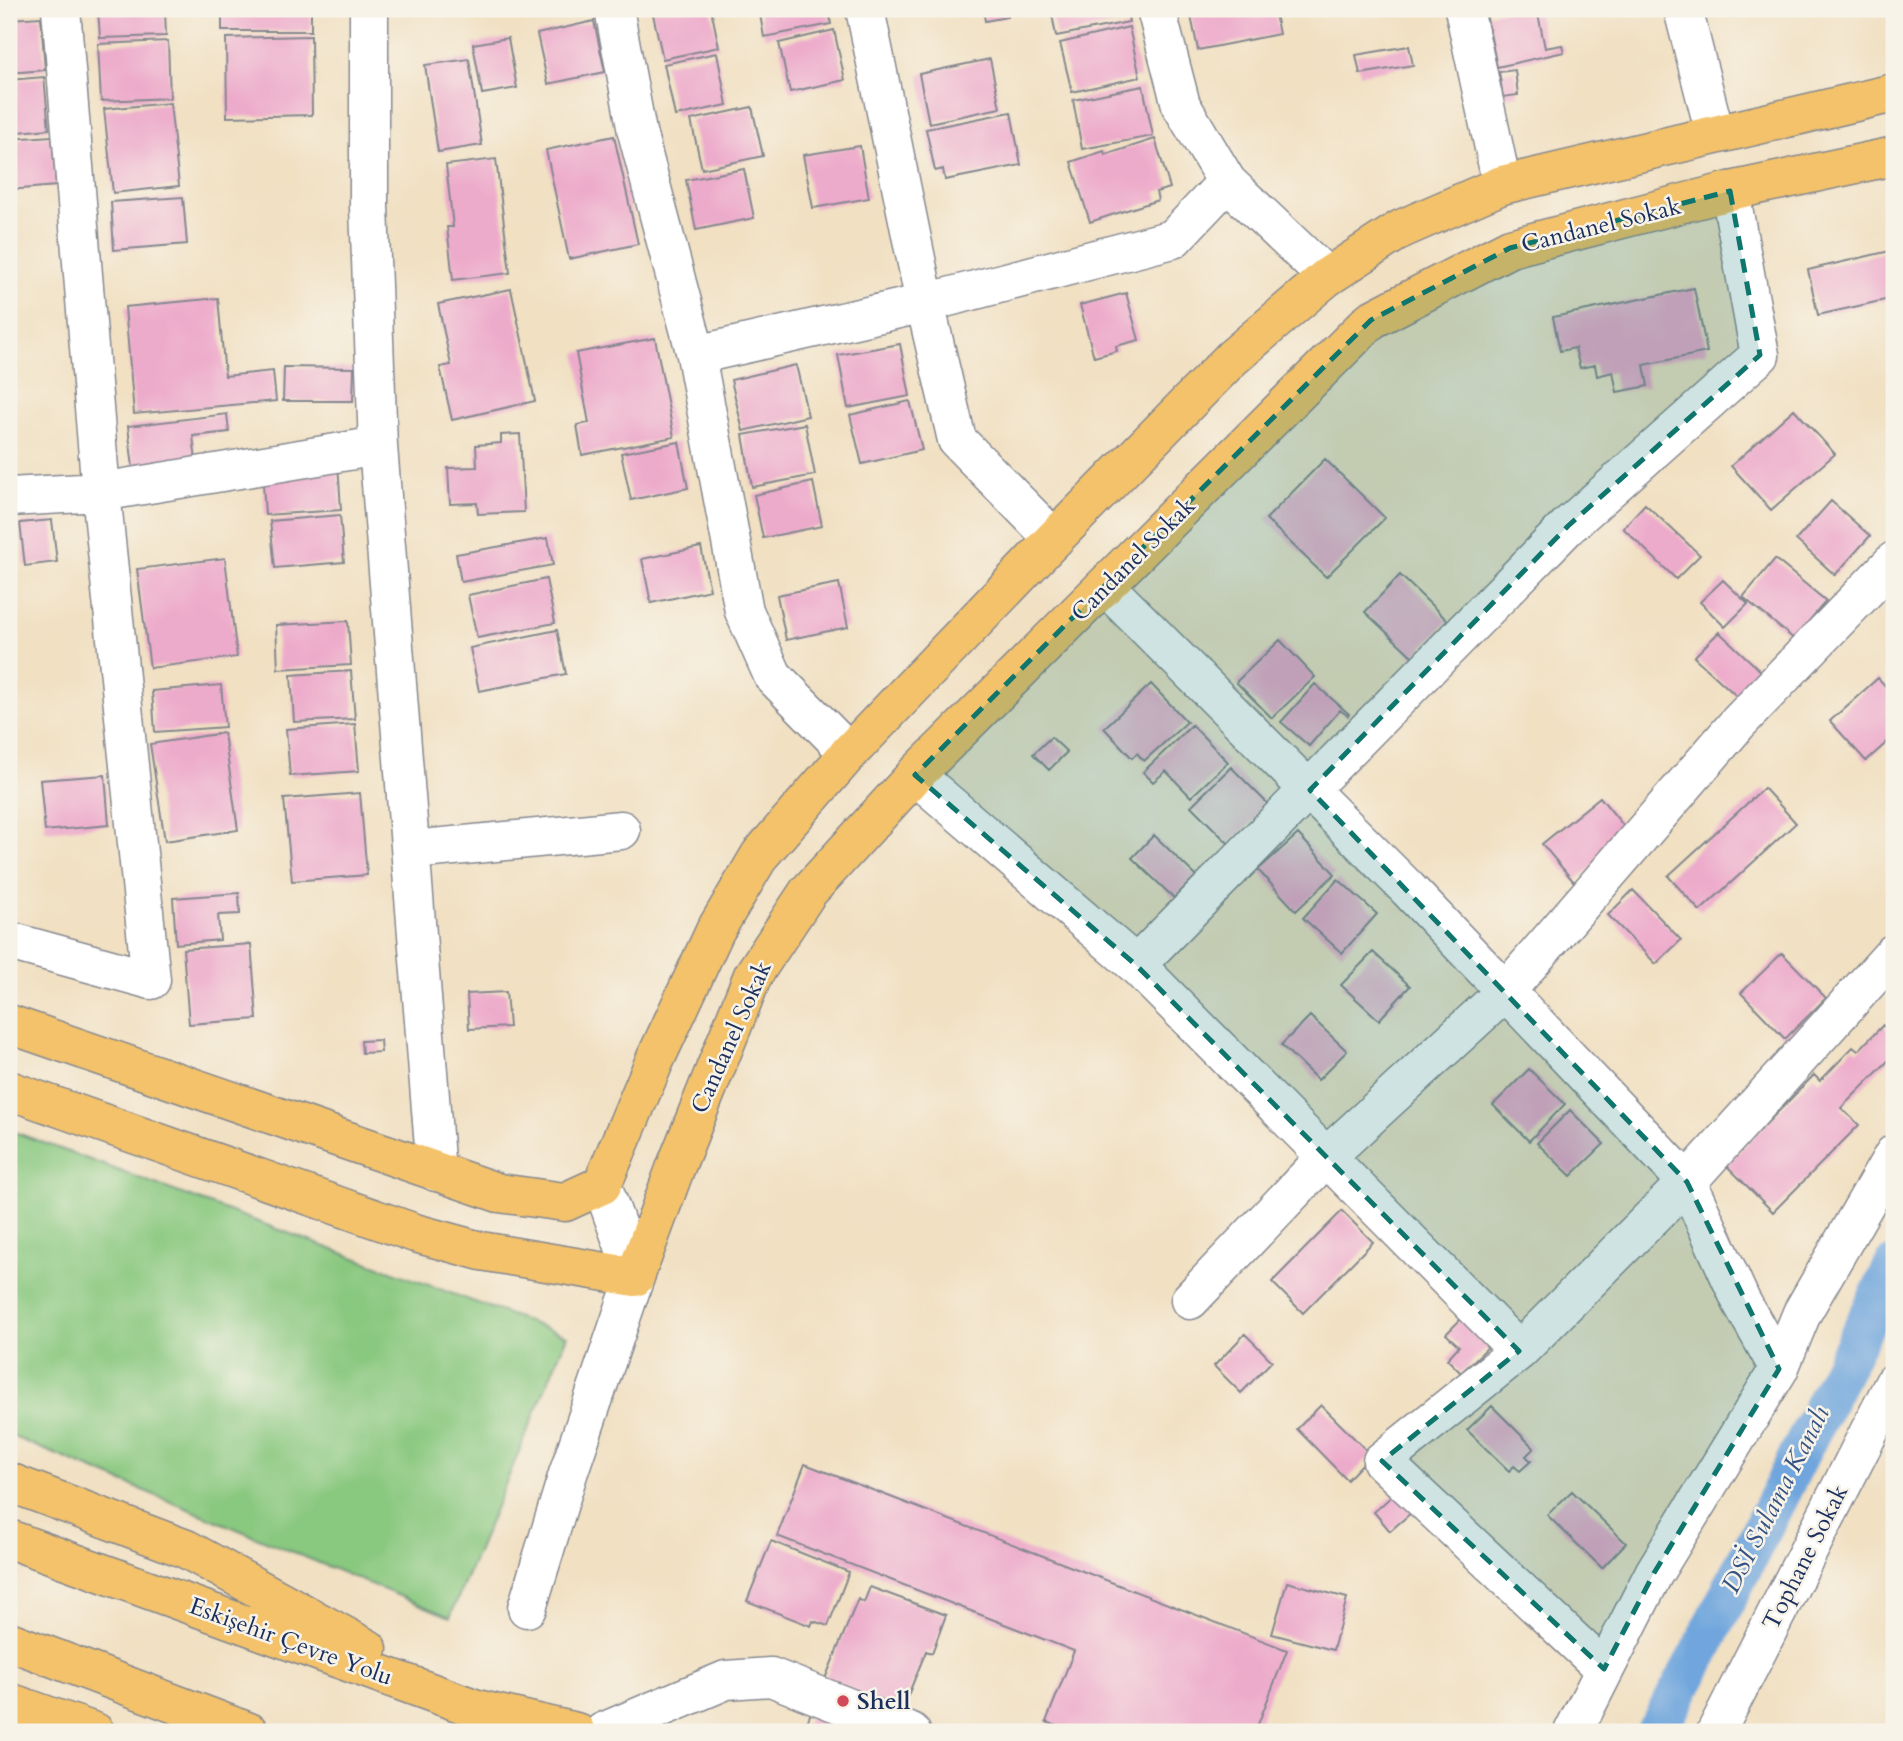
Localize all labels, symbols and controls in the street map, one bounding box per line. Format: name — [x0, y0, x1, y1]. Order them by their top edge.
street label: Candanel Sokak — [1518, 190, 1685, 261]
street label: Candanel Sokak — [1064, 490, 1203, 629]
street label: Candanel Sokak — [683, 956, 780, 1119]
water label: DSİ Sulama Kanalı — [1713, 1400, 1838, 1599]
street label: Tophane Sokak — [1755, 1479, 1856, 1636]
street label: Eskişehir Çevre Yolu — [185, 1589, 397, 1694]
place label: Shell — [857, 1685, 911, 1718]
marker: Shell — [835, 1693, 851, 1709]

